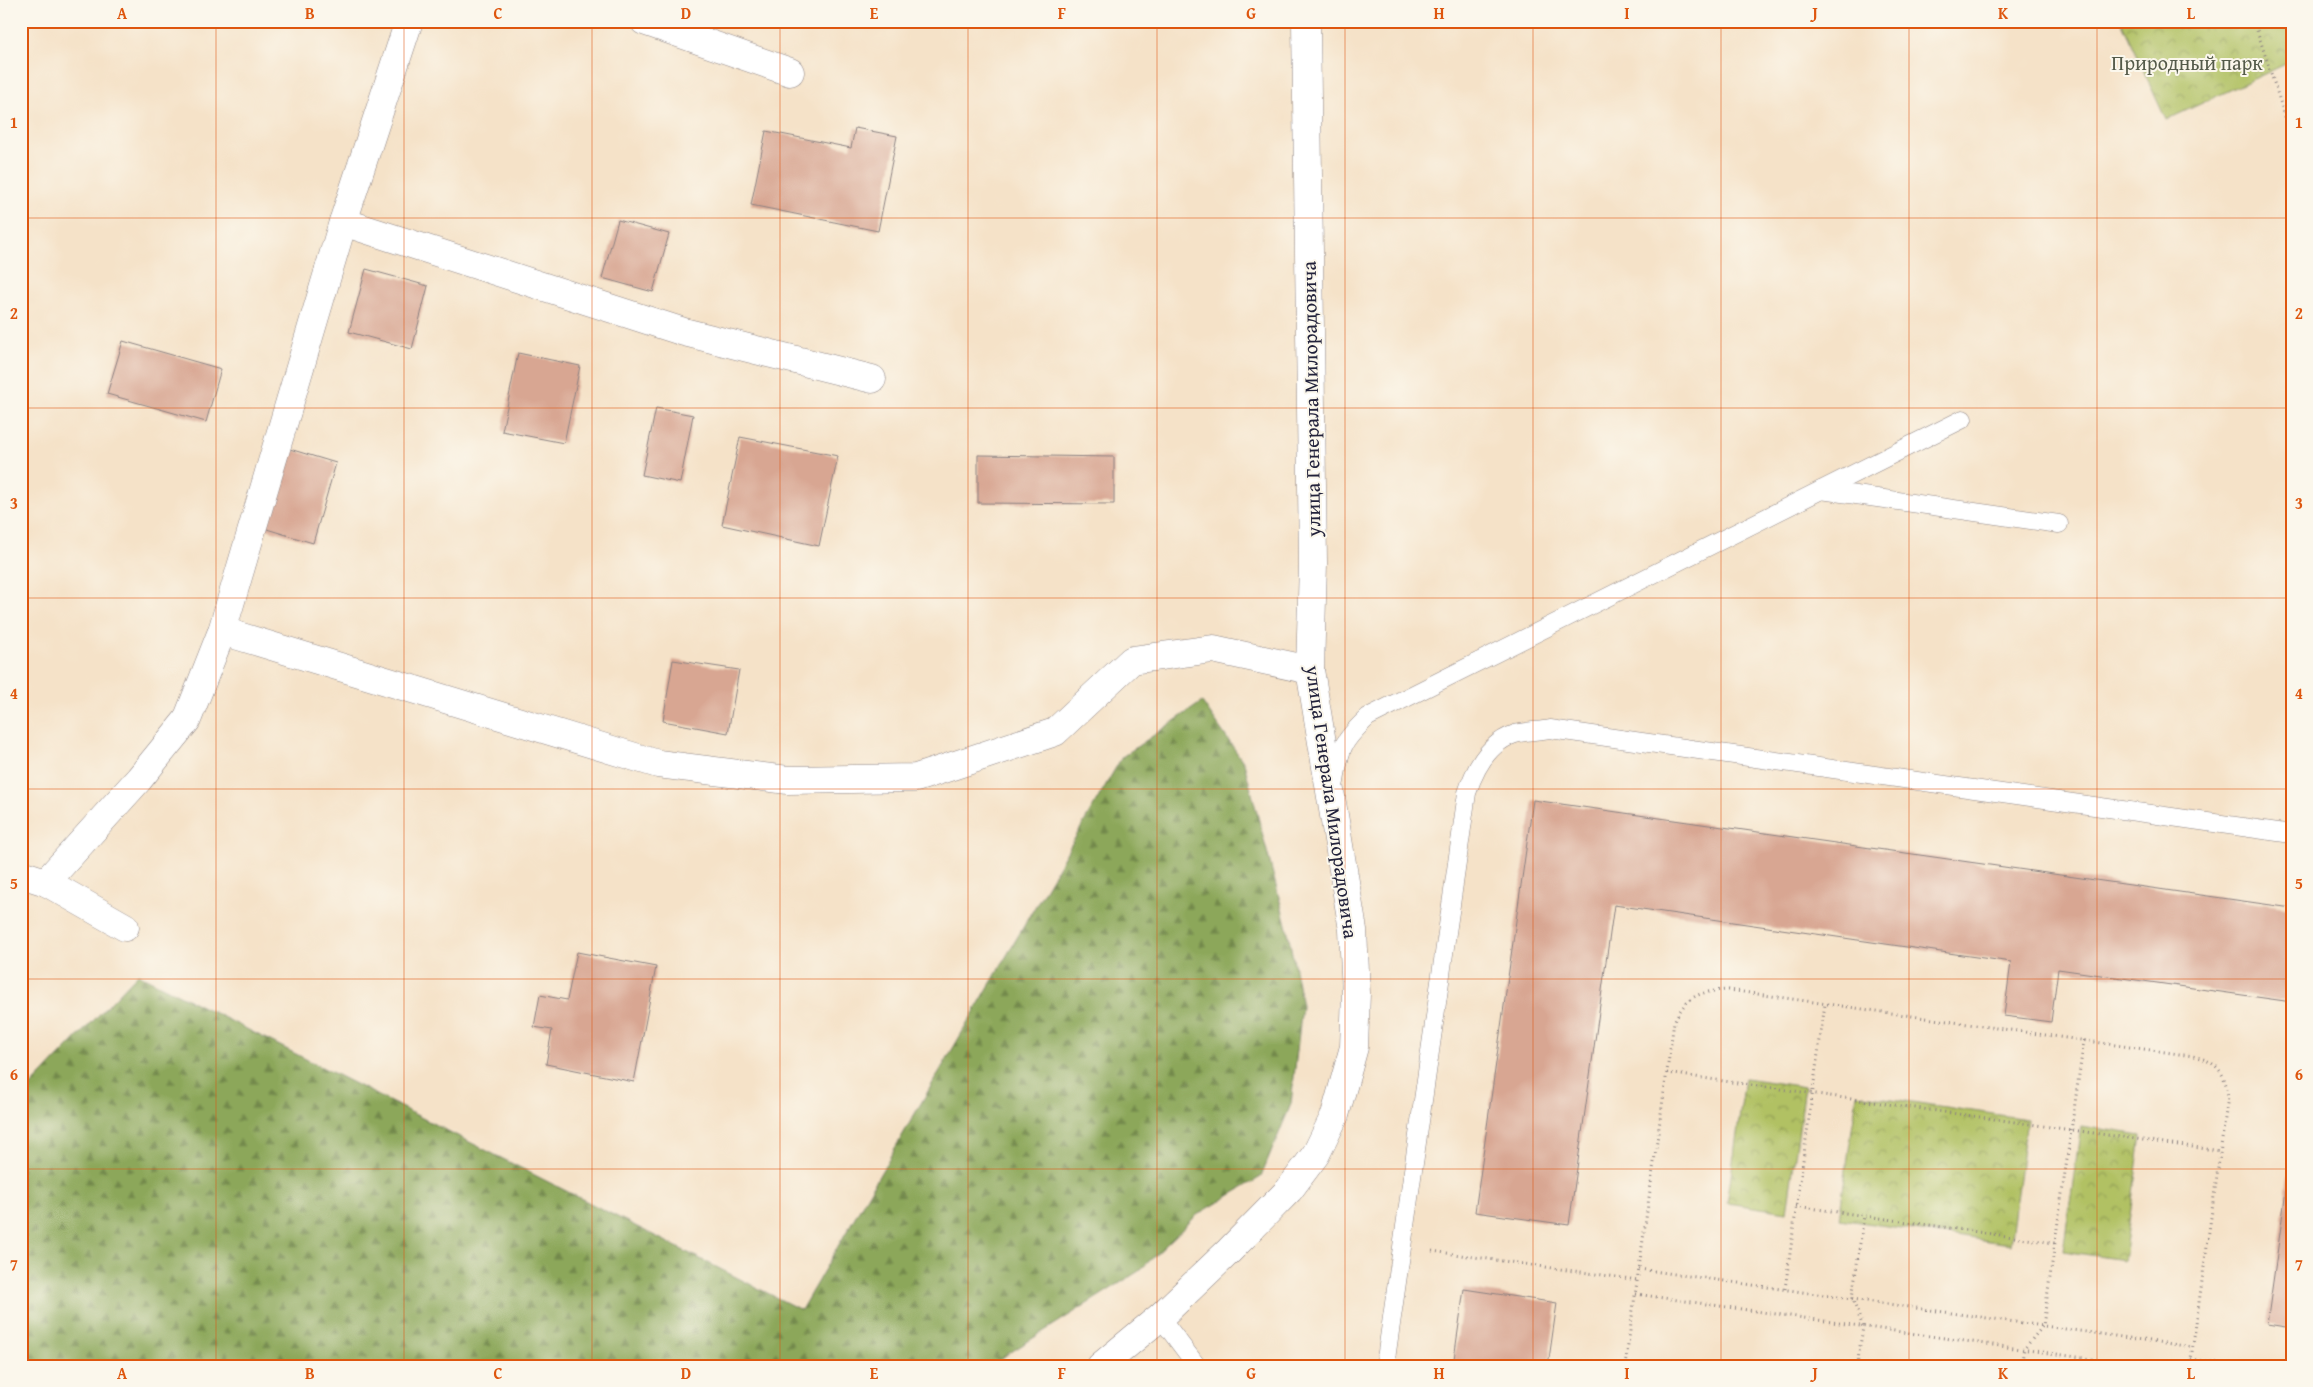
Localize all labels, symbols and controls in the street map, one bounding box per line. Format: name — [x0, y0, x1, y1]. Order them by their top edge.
text: A — [117, 1, 128, 25]
text: B — [305, 1, 315, 25]
text: C — [493, 1, 503, 25]
text: D — [681, 1, 691, 25]
text: E — [870, 1, 879, 25]
text: F — [1058, 1, 1066, 25]
text: G — [1246, 1, 1256, 25]
text: H — [1433, 1, 1445, 25]
text: I — [1624, 1, 1630, 25]
text: J — [1809, 1, 1818, 25]
text: K — [1998, 1, 2009, 25]
text: L — [2187, 1, 2196, 25]
park label: Природный парк — [2111, 48, 2263, 77]
text: 1 — [10, 110, 18, 134]
text: 1 — [2295, 110, 2303, 134]
street label: улица Генерала Милорадовича — [1294, 260, 1327, 538]
text: 2 — [10, 301, 18, 325]
text: 2 — [2295, 301, 2303, 325]
text: 3 — [10, 491, 18, 515]
text: 3 — [2295, 491, 2303, 515]
street label: улица Генерала Милорадовича — [1299, 662, 1366, 941]
text: 4 — [10, 681, 18, 705]
text: 4 — [2295, 681, 2303, 705]
text: 5 — [10, 871, 18, 895]
text: 5 — [2295, 871, 2303, 895]
text: 6 — [10, 1062, 18, 1086]
text: 6 — [2295, 1062, 2303, 1086]
text: 7 — [10, 1252, 18, 1276]
text: 7 — [2295, 1252, 2303, 1276]
text: A — [117, 1361, 128, 1385]
text: B — [305, 1361, 315, 1385]
text: C — [493, 1361, 503, 1385]
text: D — [681, 1361, 691, 1385]
text: E — [870, 1361, 879, 1385]
text: F — [1058, 1361, 1066, 1385]
text: G — [1246, 1361, 1256, 1385]
text: H — [1433, 1361, 1445, 1385]
text: I — [1624, 1361, 1630, 1385]
text: J — [1809, 1361, 1818, 1385]
text: K — [1998, 1361, 2009, 1385]
text: L — [2187, 1361, 2196, 1385]

